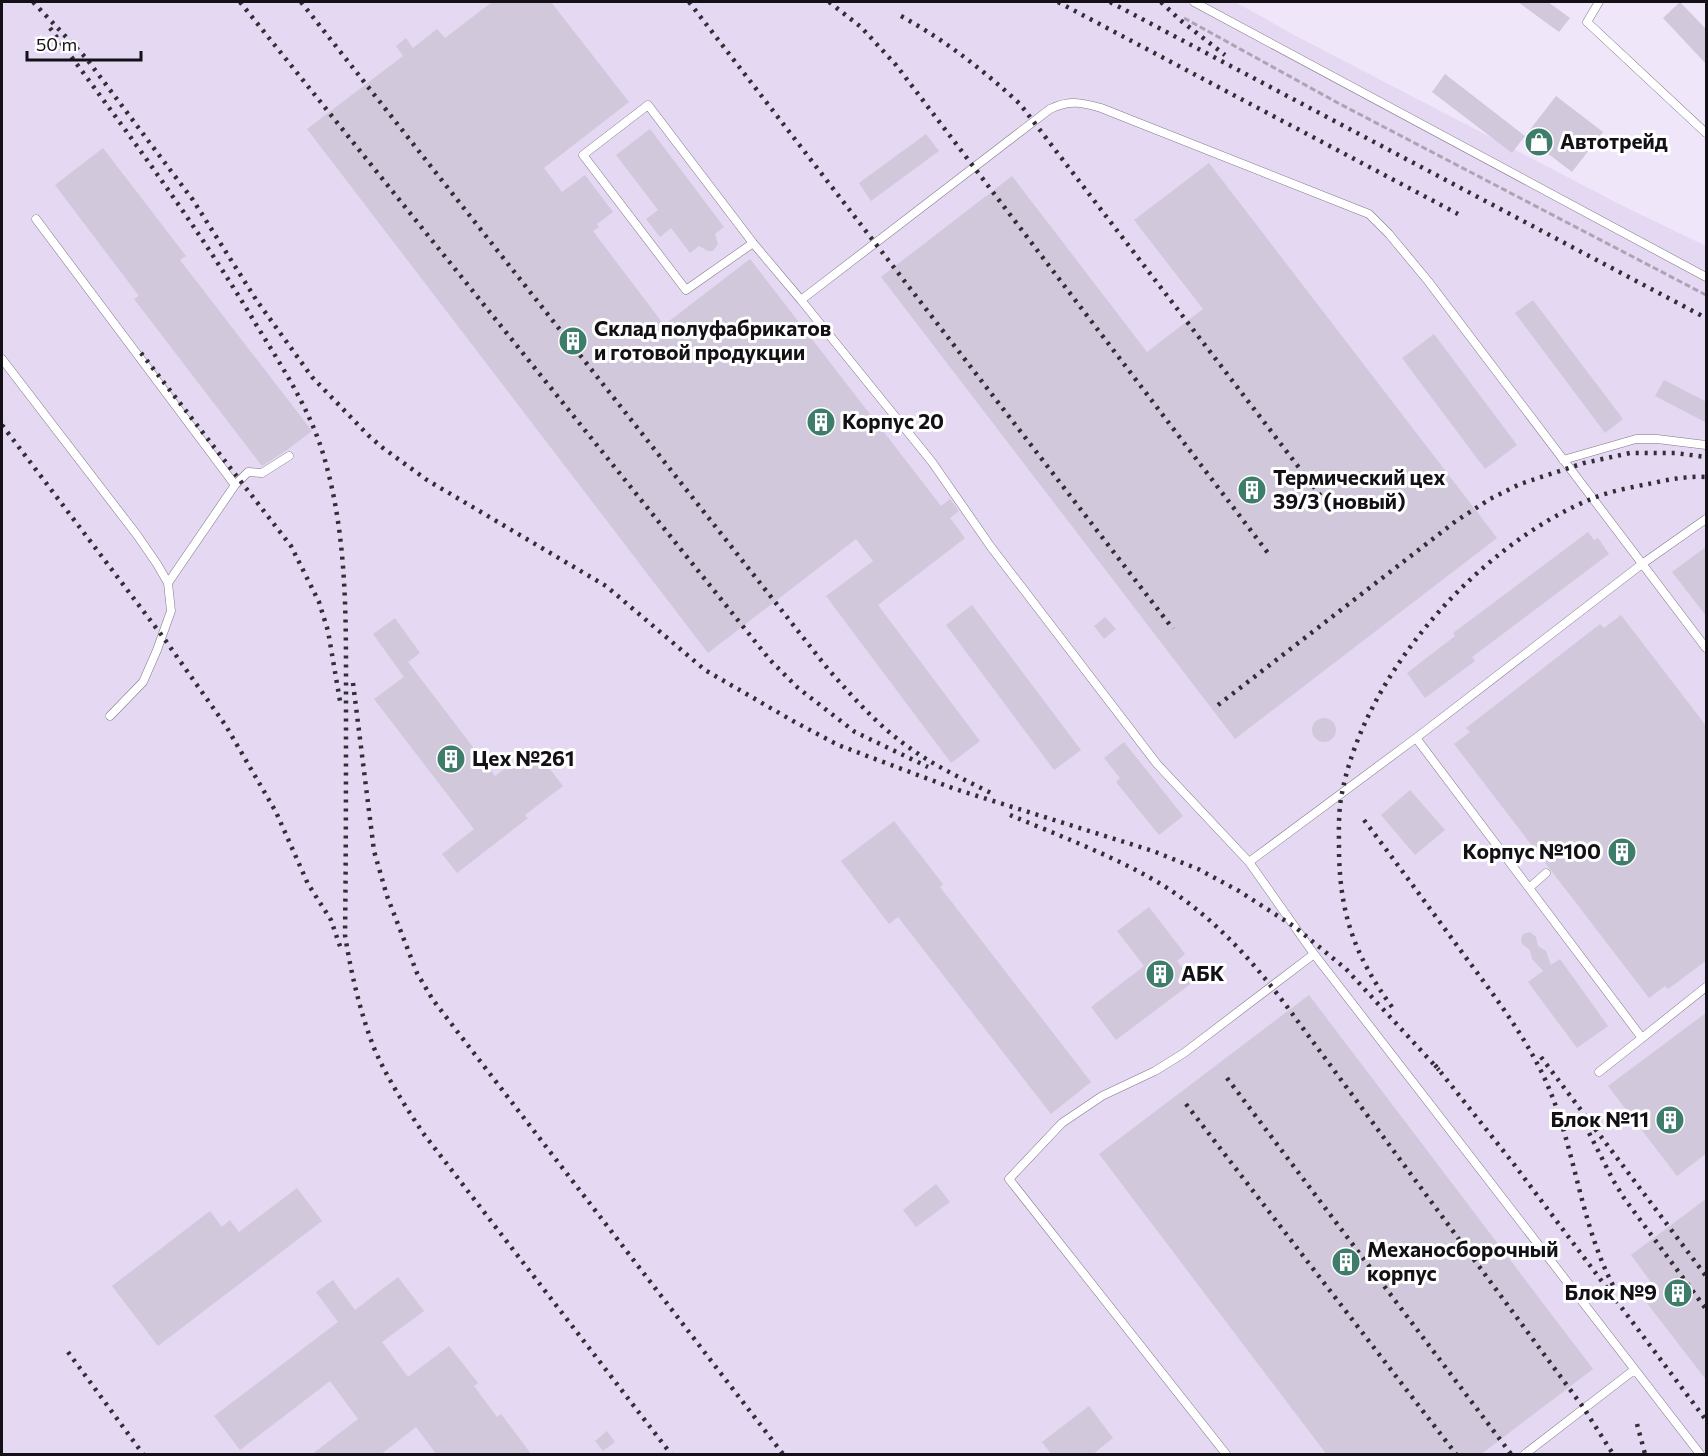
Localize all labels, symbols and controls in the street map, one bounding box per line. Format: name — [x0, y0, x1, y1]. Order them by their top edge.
scale bar — [27, 24, 141, 62]
text: 50 m — [36, 33, 77, 55]
shop icon: Автотрейд — [1523, 126, 1555, 158]
place label: Автотрейд — [1560, 128, 1668, 153]
place label: Склад полуфабрикатов и готовой продукции — [594, 315, 831, 364]
building icon: Склад полуфабрикатов и готовой продукции — [557, 325, 589, 357]
building icon: Корпус 20 — [805, 406, 837, 438]
place label: Корпус 20 — [842, 408, 944, 433]
place label: Термический цех 39/3 (новый) — [1273, 464, 1445, 513]
building icon: Термический цех 39/3 (новый) — [1236, 474, 1268, 506]
building icon: Цех №261 — [435, 743, 467, 775]
place label: Цех №261 — [472, 745, 574, 770]
building icon: Корпус №100 — [1606, 836, 1638, 868]
place label: Корпус №100 — [1463, 838, 1601, 863]
building icon: АБК — [1144, 958, 1176, 990]
place label: АБК — [1181, 960, 1225, 985]
building icon: Блок №11 — [1654, 1104, 1686, 1136]
place label: Блок №11 — [1550, 1106, 1649, 1131]
place label: Механосборочный корпус — [1367, 1236, 1558, 1285]
building icon: Механосборочный корпус — [1330, 1246, 1362, 1278]
building icon: Блок №9 — [1662, 1277, 1694, 1309]
place label: Блок №9 — [1565, 1279, 1657, 1304]

